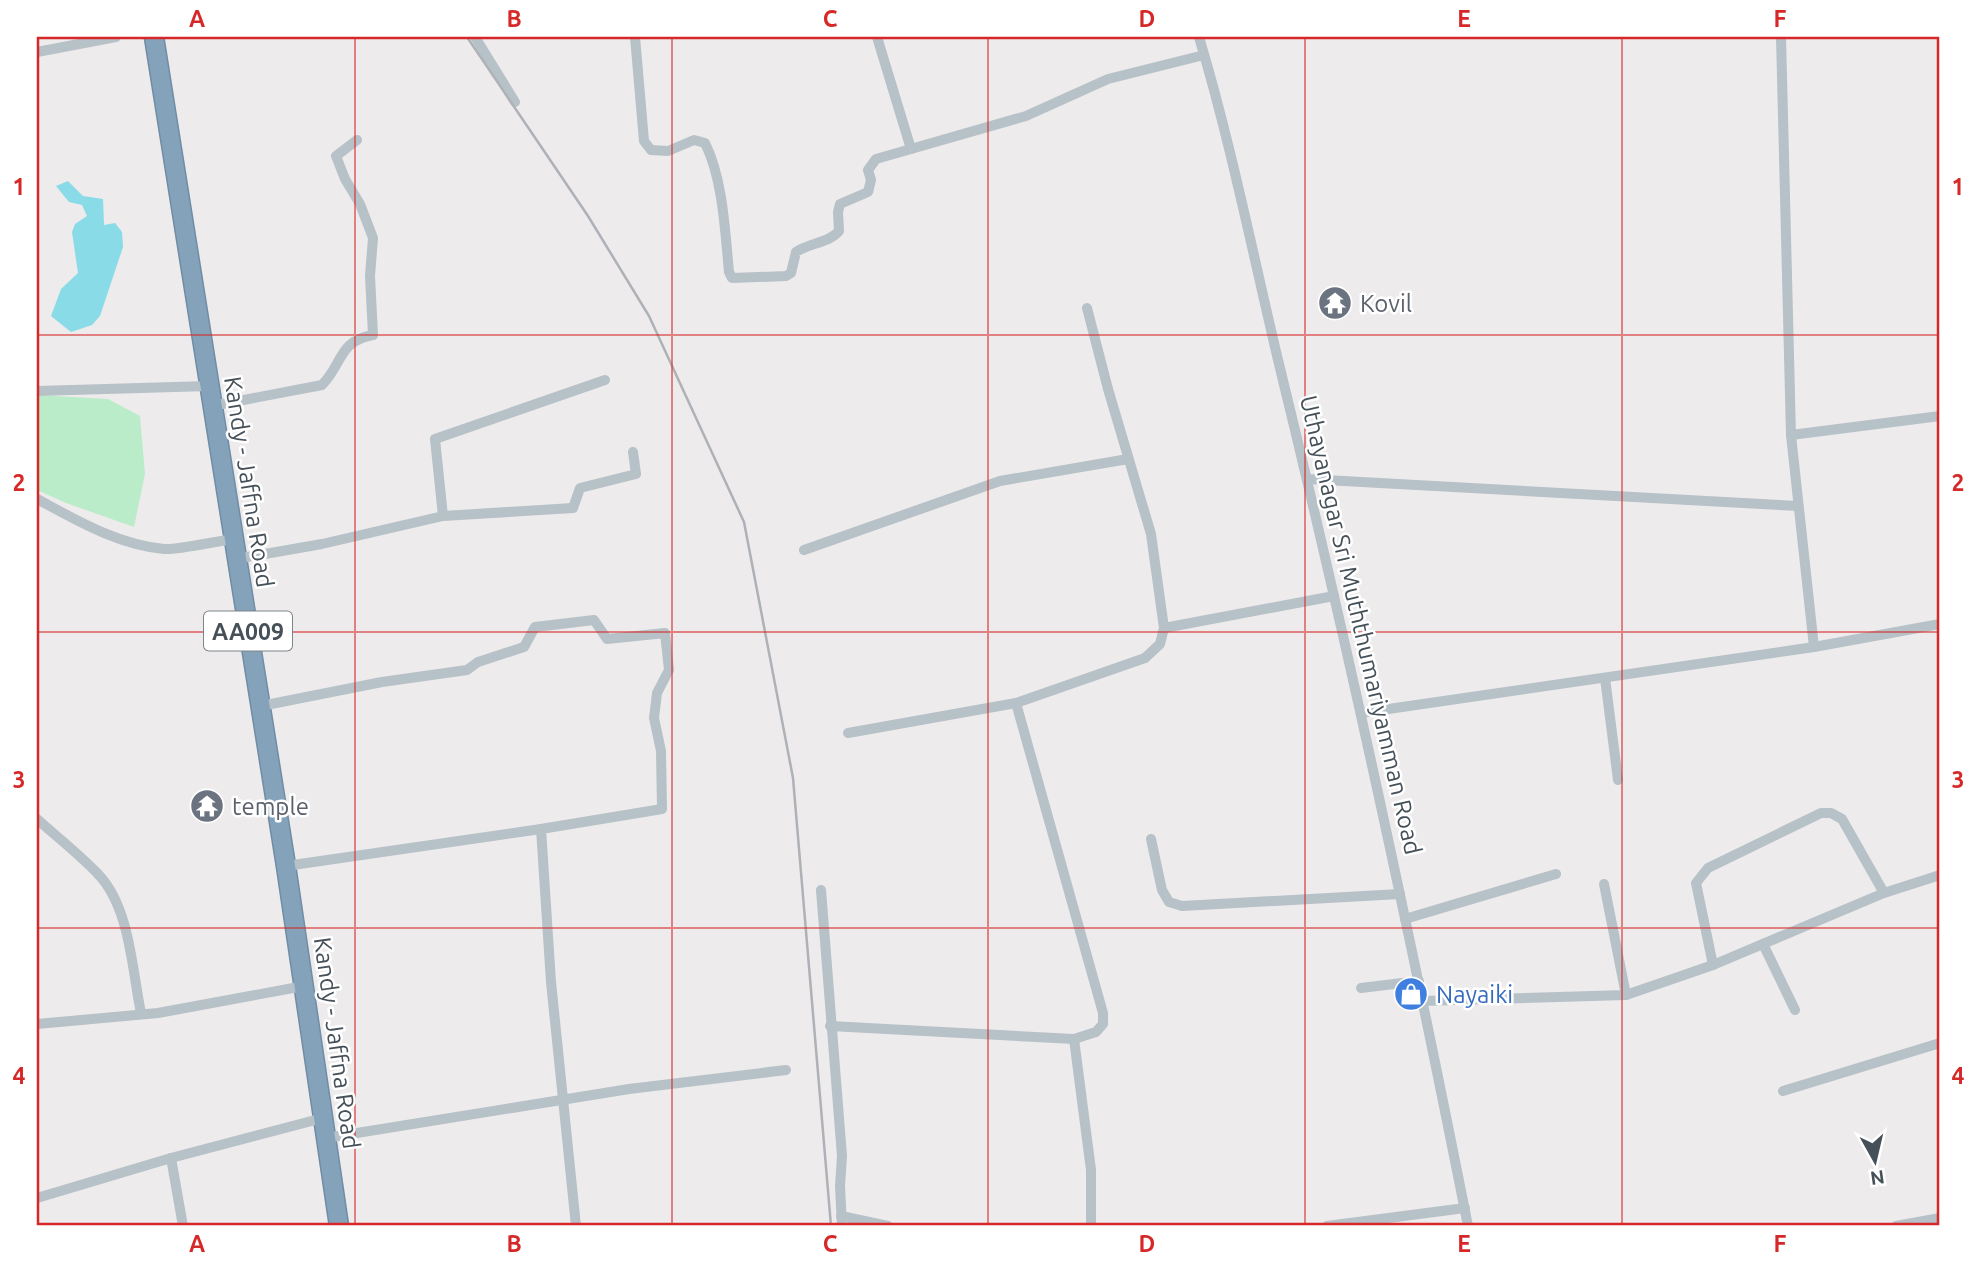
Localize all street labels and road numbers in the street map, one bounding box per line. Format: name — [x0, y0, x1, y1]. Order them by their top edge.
street label: Kandy - Jaffna Road — [219, 374, 279, 590]
street label: Uthayanagar Sri Muththumariyamman Road — [1295, 393, 1427, 857]
road number: AA009 — [204, 611, 292, 650]
street label: Kandy - Jaffna Road — [309, 935, 365, 1151]

